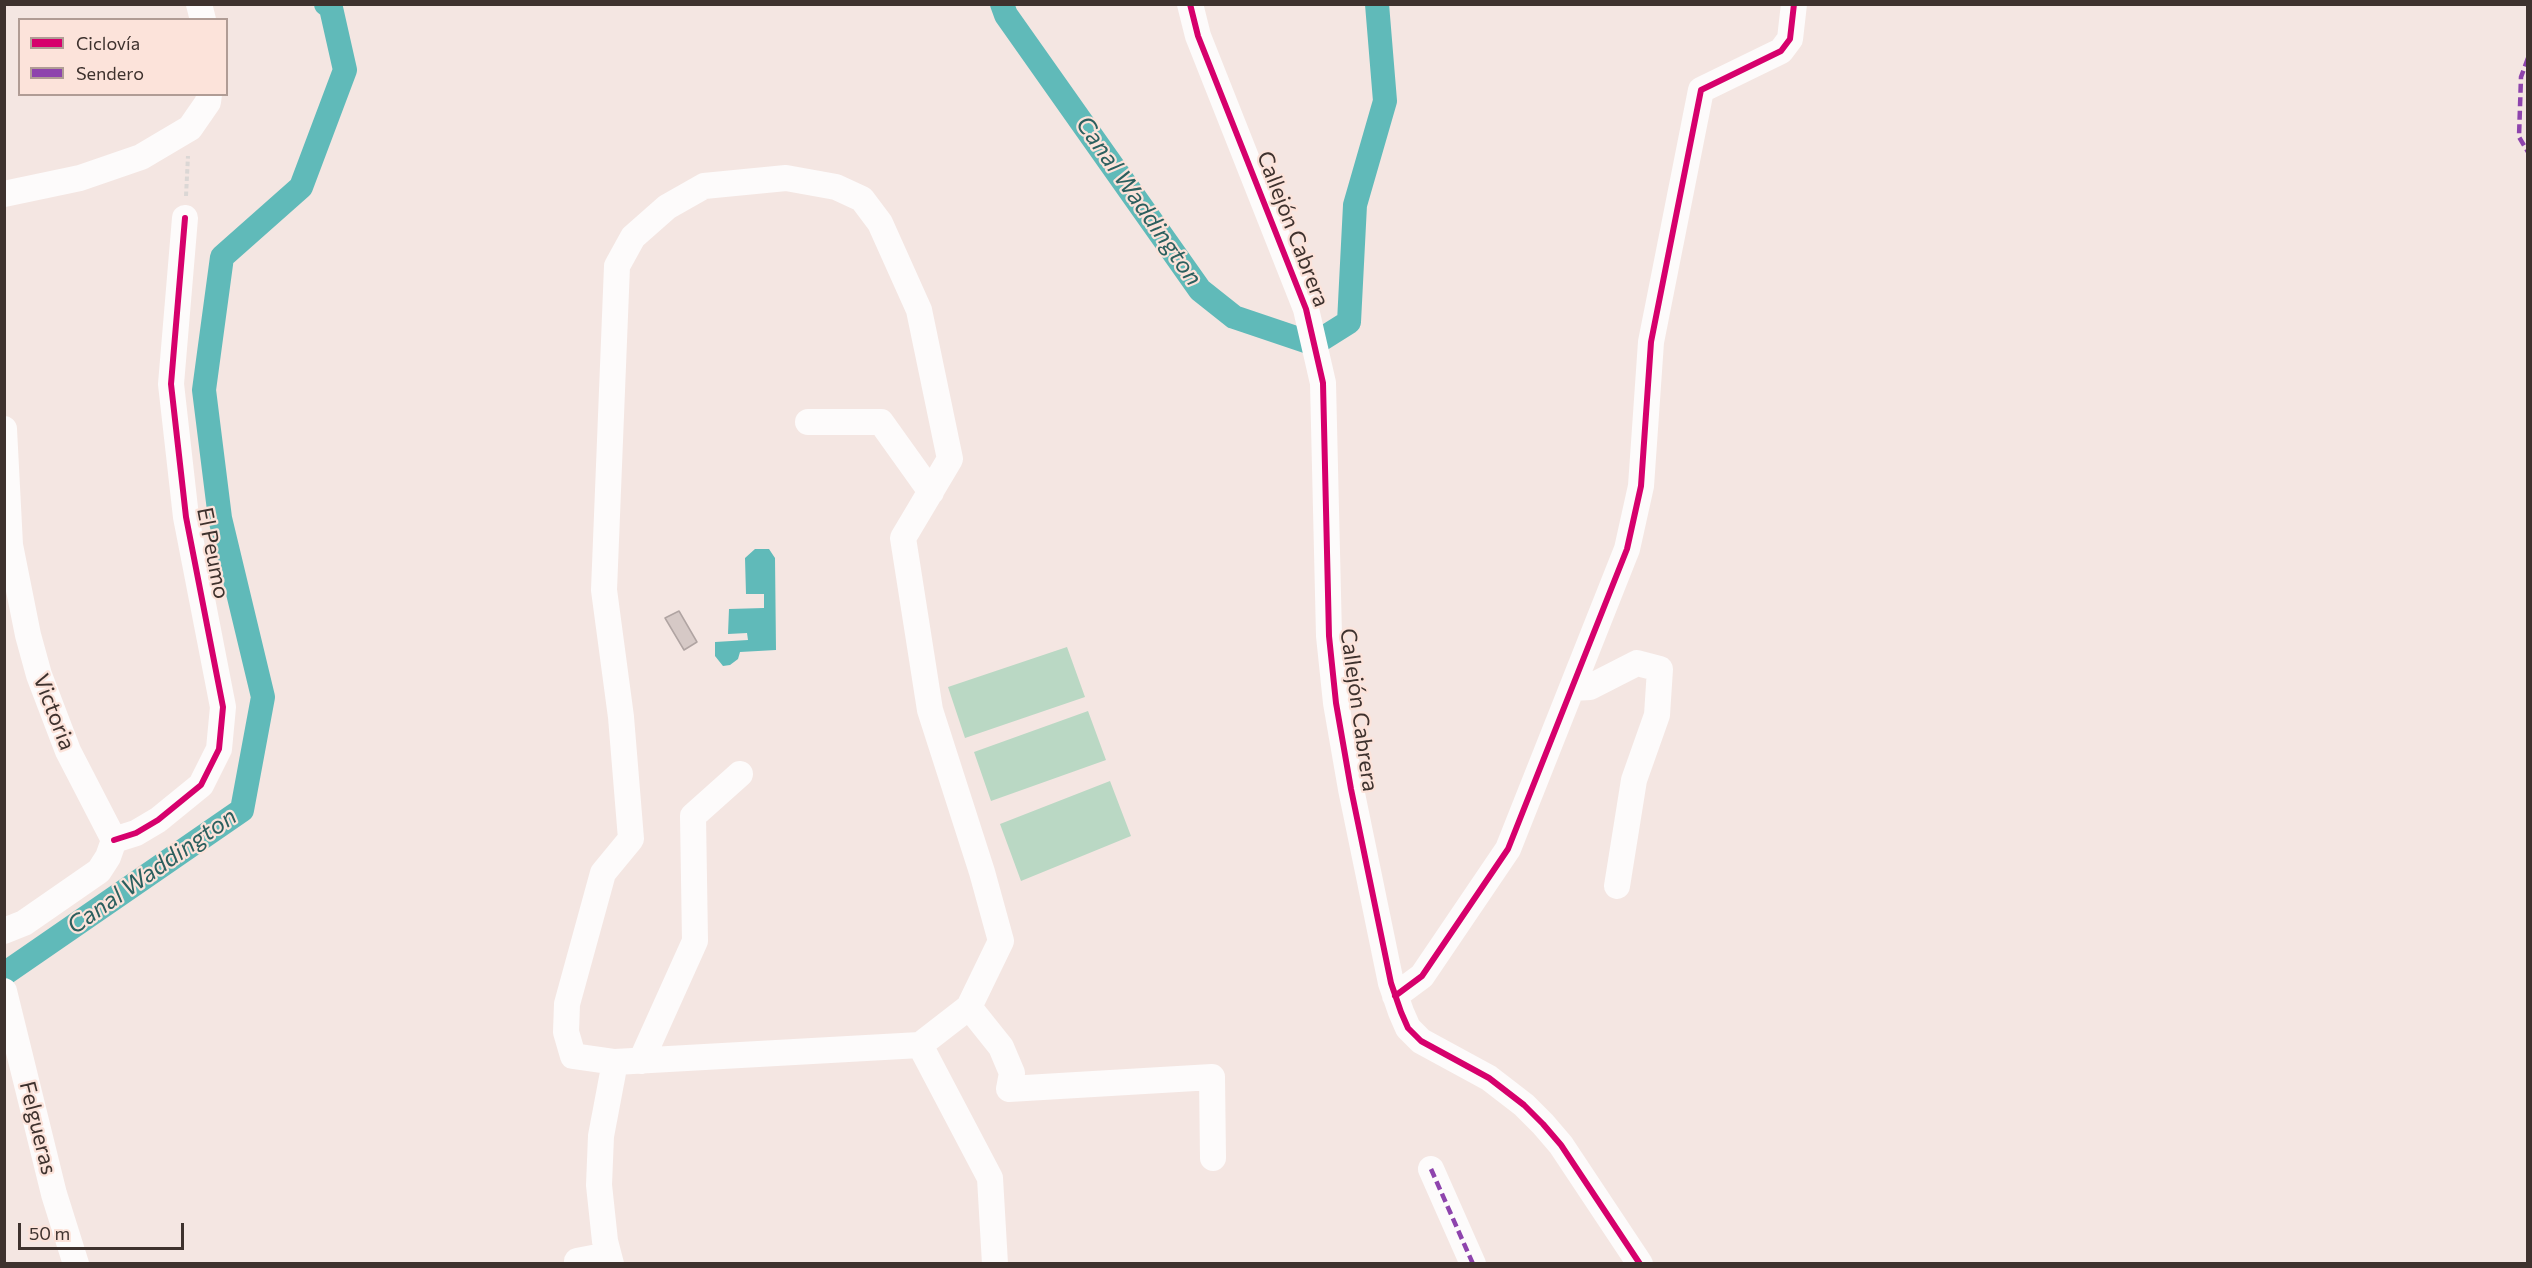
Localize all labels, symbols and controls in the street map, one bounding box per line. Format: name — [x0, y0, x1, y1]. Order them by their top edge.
legend — [18, 18, 228, 96]
text: Ciclovía — [76, 32, 140, 54]
text: Sendero — [76, 62, 144, 84]
water label: Canal Waddington — [1070, 111, 1208, 291]
street label: Callejón Cabrera — [1251, 147, 1335, 311]
street label: El Peumo — [191, 505, 235, 601]
street label: Callejón Cabrera — [1334, 627, 1384, 793]
street label: Victoria — [27, 670, 81, 754]
water label: Canal Waddington — [62, 802, 242, 940]
street label: Felgueras — [14, 1079, 62, 1177]
scale bar — [21, 1211, 188, 1249]
text: 50 m — [29, 1222, 70, 1244]

